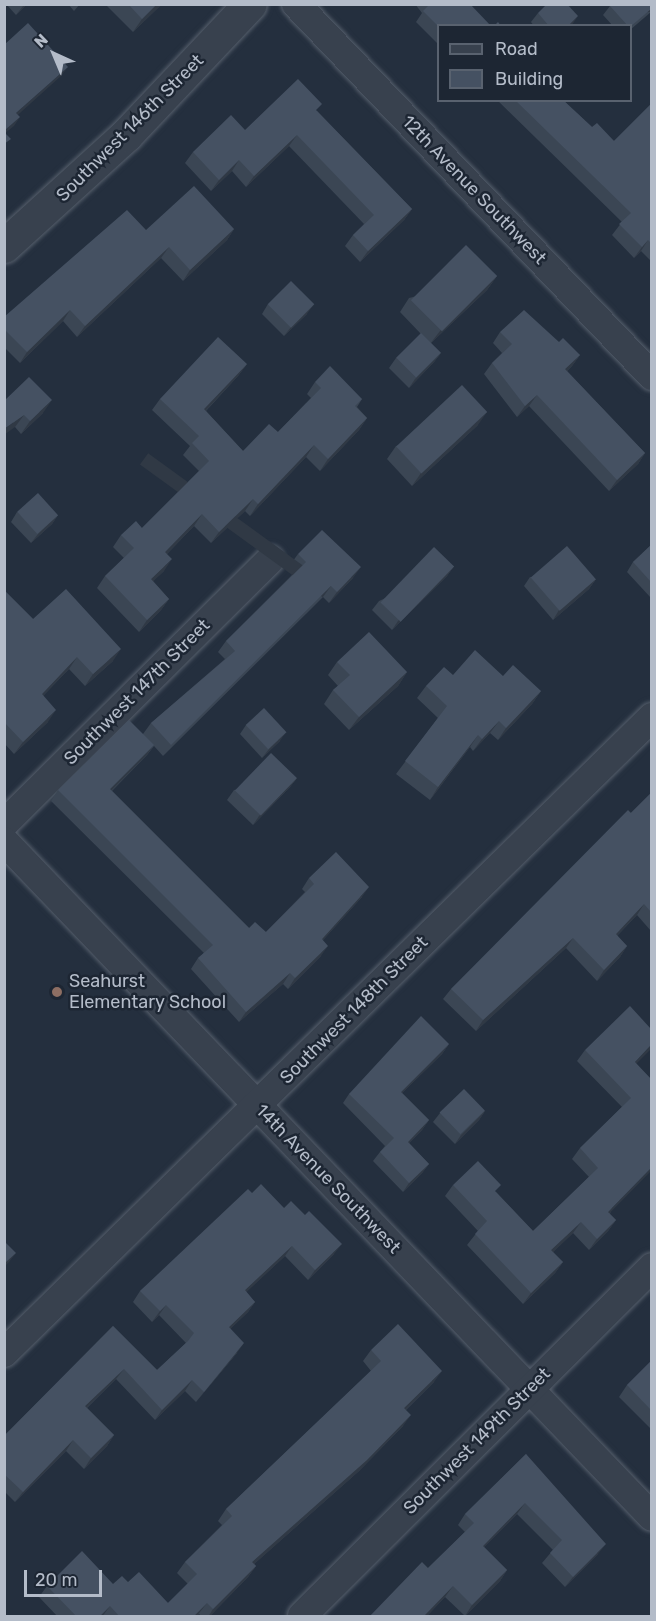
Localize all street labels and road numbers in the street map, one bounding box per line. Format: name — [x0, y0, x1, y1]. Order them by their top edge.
street label: Southwest 146th Street — [52, 50, 208, 206]
street label: 12th Avenue Southwest — [397, 111, 551, 269]
street label: Southwest 147th Street — [60, 615, 214, 769]
street label: Southwest 148th Street — [276, 932, 432, 1088]
street label: 14th Avenue Southwest — [251, 1100, 405, 1258]
street label: Southwest 149th Street — [399, 1363, 555, 1519]

